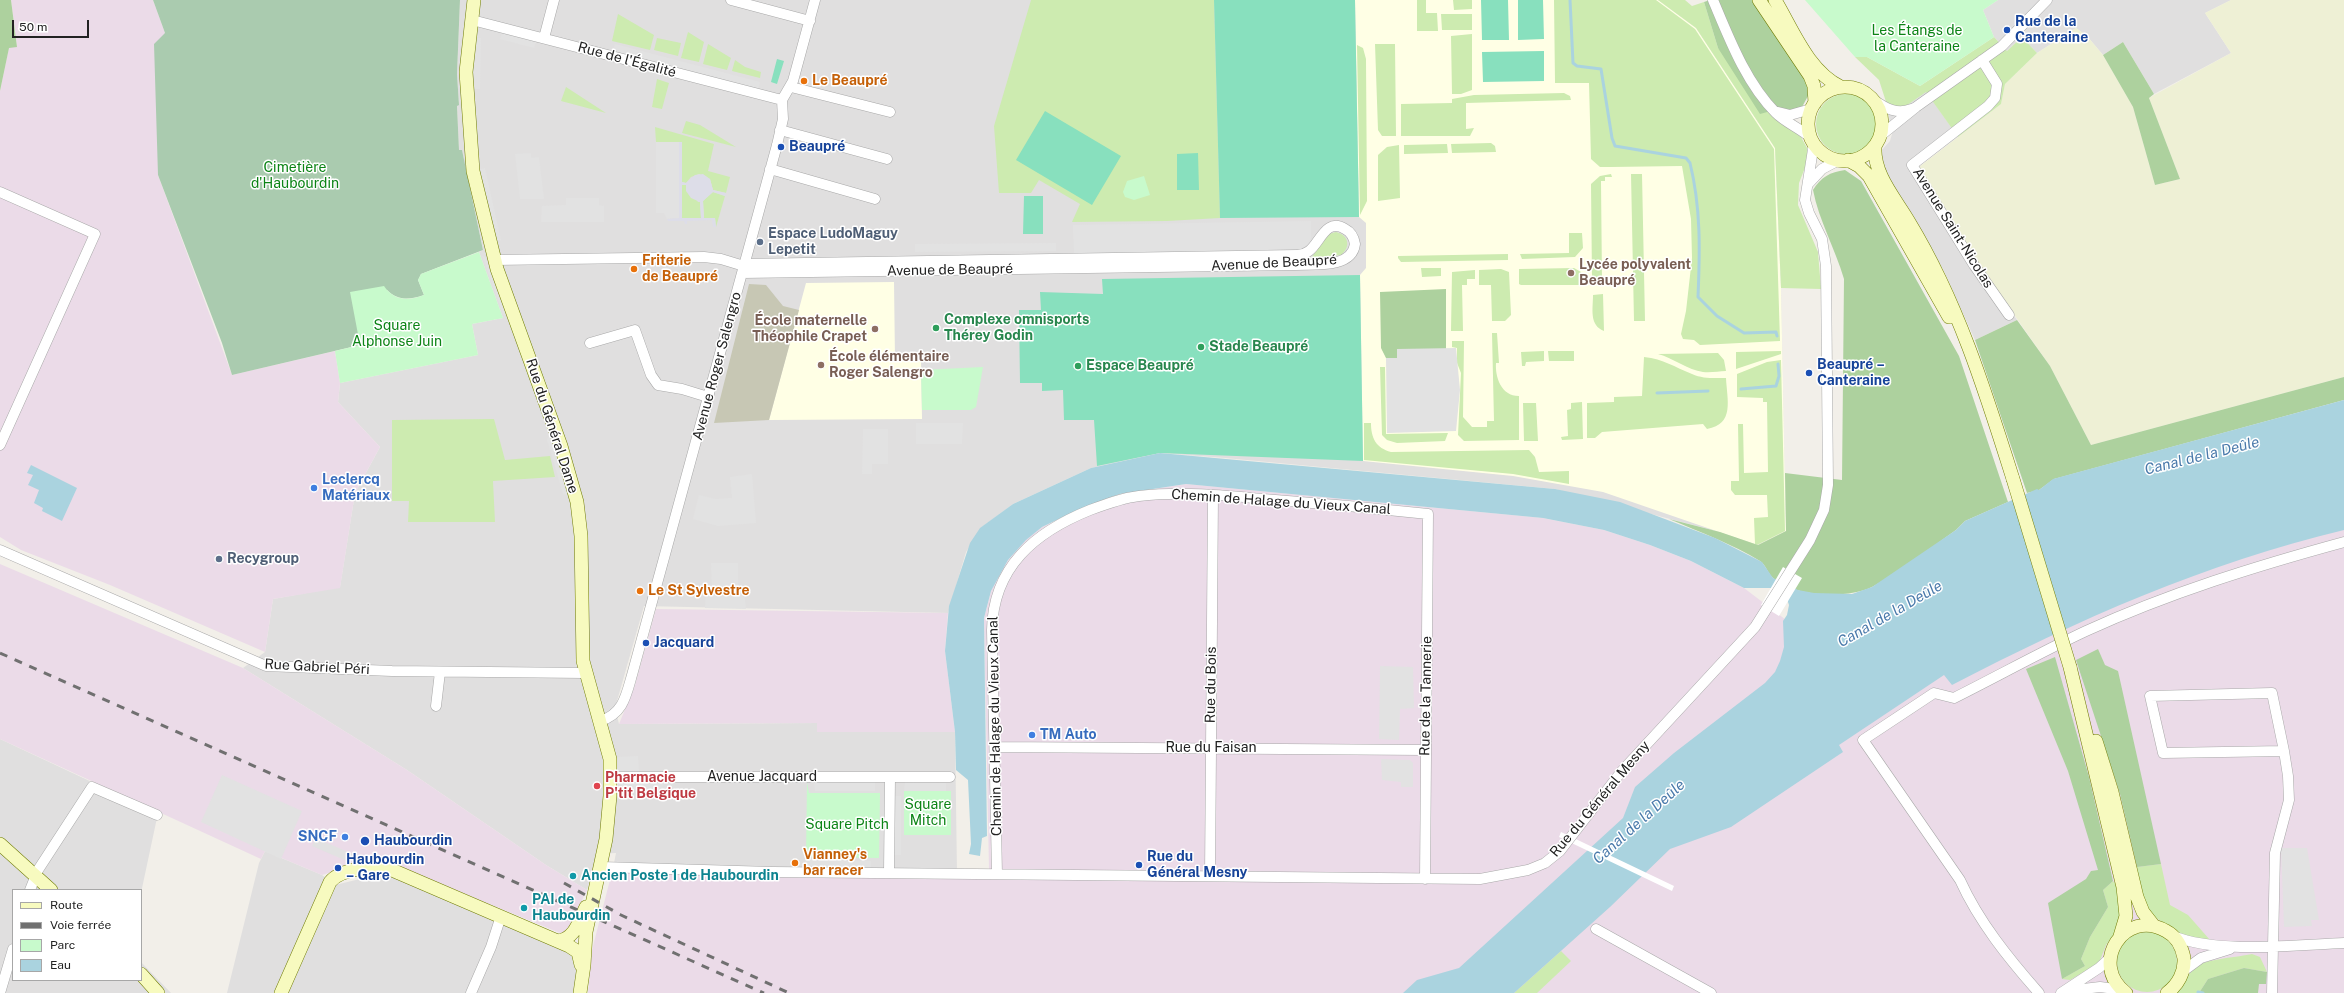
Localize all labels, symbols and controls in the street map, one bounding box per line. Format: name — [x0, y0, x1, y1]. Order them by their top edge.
scale bar — [14, 12, 91, 38]
place label: Rue de la Canteraine — [2015, 14, 2088, 46]
text: 50 m — [19, 20, 47, 34]
park label: Les Étangs de la Canteraine — [1872, 23, 1962, 56]
marker: Rue de la Canteraine — [2002, 25, 2012, 35]
street label: Rue de l'Égalité — [576, 39, 678, 81]
place label: Le Beaupré — [812, 73, 888, 89]
marker: Le Beaupré — [799, 76, 809, 86]
place label: Beaupré — [789, 139, 845, 155]
marker: Beaupré — [776, 142, 786, 152]
park label: Cimetière d'Haubourdin — [251, 160, 339, 192]
street label: Avenue Saint-Nicolas — [1909, 165, 1997, 291]
place label: Espace LudoMaguy Lepetit — [768, 226, 898, 258]
marker: Espace LudoMaguy Lepetit — [755, 237, 765, 247]
street label: Avenue de Beaupré — [1211, 251, 1337, 275]
place label: Friterie de Beaupré — [642, 253, 718, 286]
place label: Lycée polyvalent Beaupré — [1579, 257, 1691, 290]
street label: Avenue de Beaupré — [887, 261, 1013, 279]
marker: Friterie de Beaupré — [629, 264, 639, 274]
marker: Lycée polyvalent Beaupré — [1566, 268, 1576, 278]
street label: Avenue Roger Salengro — [689, 290, 745, 442]
place label: Complexe omnisports Thérey Godin — [944, 312, 1089, 344]
place label: École maternelle Théophile Crapet — [752, 313, 867, 346]
park label: Square Alphonse Juin — [352, 318, 442, 350]
marker: Complexe omnisports Thérey Godin — [931, 323, 941, 333]
marker: École maternelle Théophile Crapet — [870, 324, 880, 334]
place label: Stade Beaupré — [1209, 339, 1308, 355]
marker: Stade Beaupré — [1196, 342, 1206, 352]
place label: École élémentaire Roger Salengro — [829, 349, 949, 382]
street label: Rue du Général Dame — [522, 356, 582, 496]
place label: Beaupré – Canteraine — [1817, 357, 1890, 390]
place label: Espace Beaupré — [1086, 358, 1194, 374]
marker: École élémentaire Roger Salengro — [816, 360, 826, 370]
marker: Espace Beaupré — [1073, 361, 1083, 371]
marker: Beaupré – Canteraine — [1804, 368, 1814, 378]
water label: Canal de la Deûle — [2143, 433, 2261, 479]
place label: Leclercq Matériaux — [322, 472, 390, 504]
marker: Leclercq Matériaux — [309, 483, 319, 493]
street label: Chemin de Halage du Vieux Canal — [1171, 486, 1391, 518]
place label: Recygroup — [227, 551, 299, 567]
marker: Recygroup — [214, 554, 224, 564]
water label: Canal de la Deûle — [1834, 577, 1946, 651]
place label: Le St Sylvestre — [648, 583, 750, 599]
marker: Le St Sylvestre — [635, 586, 645, 596]
street label: Chemin de Halage du Vieux Canal — [985, 616, 1005, 836]
place label: Jacquard — [654, 635, 714, 651]
street label: Rue de la Tannerie — [1417, 636, 1435, 756]
marker: Jacquard — [641, 638, 651, 648]
street label: Rue du Bois — [1202, 647, 1220, 723]
street label: Rue Gabriel Péri — [264, 656, 370, 678]
place label: TM Auto — [1040, 727, 1097, 743]
marker: TM Auto — [1027, 730, 1037, 740]
street label: Rue du Général Mesny — [1547, 738, 1653, 860]
street label: Rue du Faisan — [1165, 740, 1257, 756]
street label: Avenue Jacquard — [707, 769, 817, 785]
place label: Pharmacie P'tit Belgique — [605, 770, 696, 802]
water label: Canal de la Deûle — [1589, 776, 1689, 868]
marker: Pharmacie P'tit Belgique — [592, 781, 602, 791]
park label: Square Mitch — [905, 797, 951, 830]
park label: Square Pitch — [805, 817, 889, 833]
place label: SNCF — [298, 829, 337, 845]
marker: SNCF — [340, 832, 350, 842]
place label: Haubourdin — [374, 833, 452, 849]
marker: Haubourdin — [359, 835, 371, 847]
place label: Vianney's bar racer — [803, 847, 867, 880]
place label: Rue du Général Mesny — [1147, 849, 1247, 882]
place label: Haubourdin – Gare — [346, 852, 424, 884]
marker: Vianney's bar racer — [790, 858, 800, 868]
marker: Rue du Général Mesny — [1134, 860, 1144, 870]
marker: Haubourdin – Gare — [333, 863, 343, 873]
place label: Ancien Poste 1 de Haubourdin — [581, 868, 779, 884]
marker: Ancien Poste 1 de Haubourdin — [568, 871, 578, 881]
legend — [12, 889, 142, 981]
place label: PAI de Haubourdin — [532, 892, 610, 924]
text: Route — [50, 898, 83, 912]
marker: PAI de Haubourdin — [519, 903, 529, 913]
text: Voie ferrée — [50, 918, 111, 932]
text: Parc — [50, 938, 75, 952]
text: Eau — [50, 958, 71, 972]

